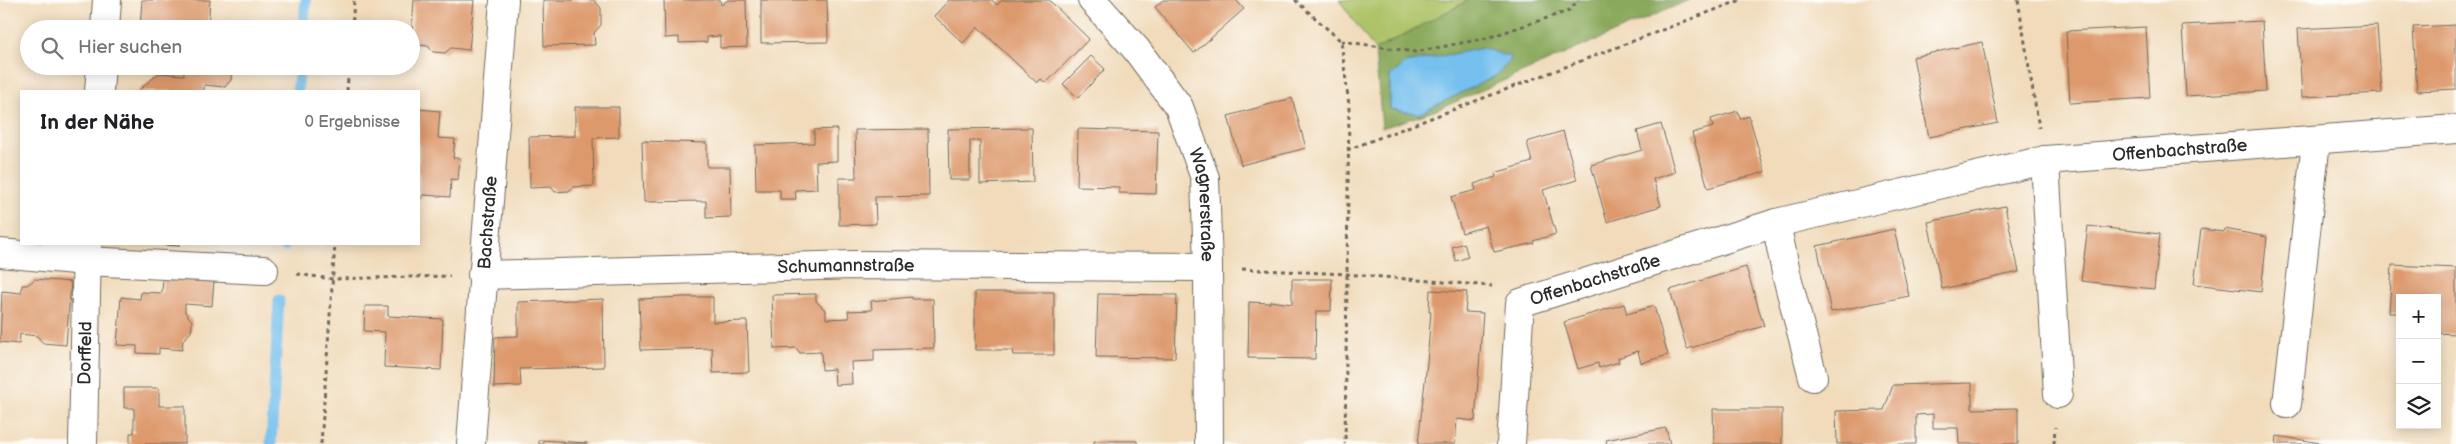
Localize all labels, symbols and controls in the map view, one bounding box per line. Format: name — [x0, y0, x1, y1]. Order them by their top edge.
search box — [20, 20, 420, 75]
icon: search — [38, 34, 66, 62]
text: Hier suchen — [78, 36, 182, 59]
text: In der Nähe — [40, 110, 154, 135]
text: 0 Ergebnisse — [304, 113, 400, 132]
street label: Offenbachstraße — [2112, 135, 2248, 166]
street label: Wagnerstraße — [1184, 145, 1218, 262]
street label: Bachstraße — [474, 175, 502, 270]
street label: Offenbachstraße — [1528, 250, 1663, 310]
street label: Schumannstraße — [777, 255, 915, 278]
map controls — [2396, 294, 2441, 429]
button: + — [2396, 294, 2441, 339]
street label: Dorffeld — [74, 321, 96, 385]
button: − — [2396, 339, 2441, 384]
button: layers — [2396, 384, 2441, 429]

